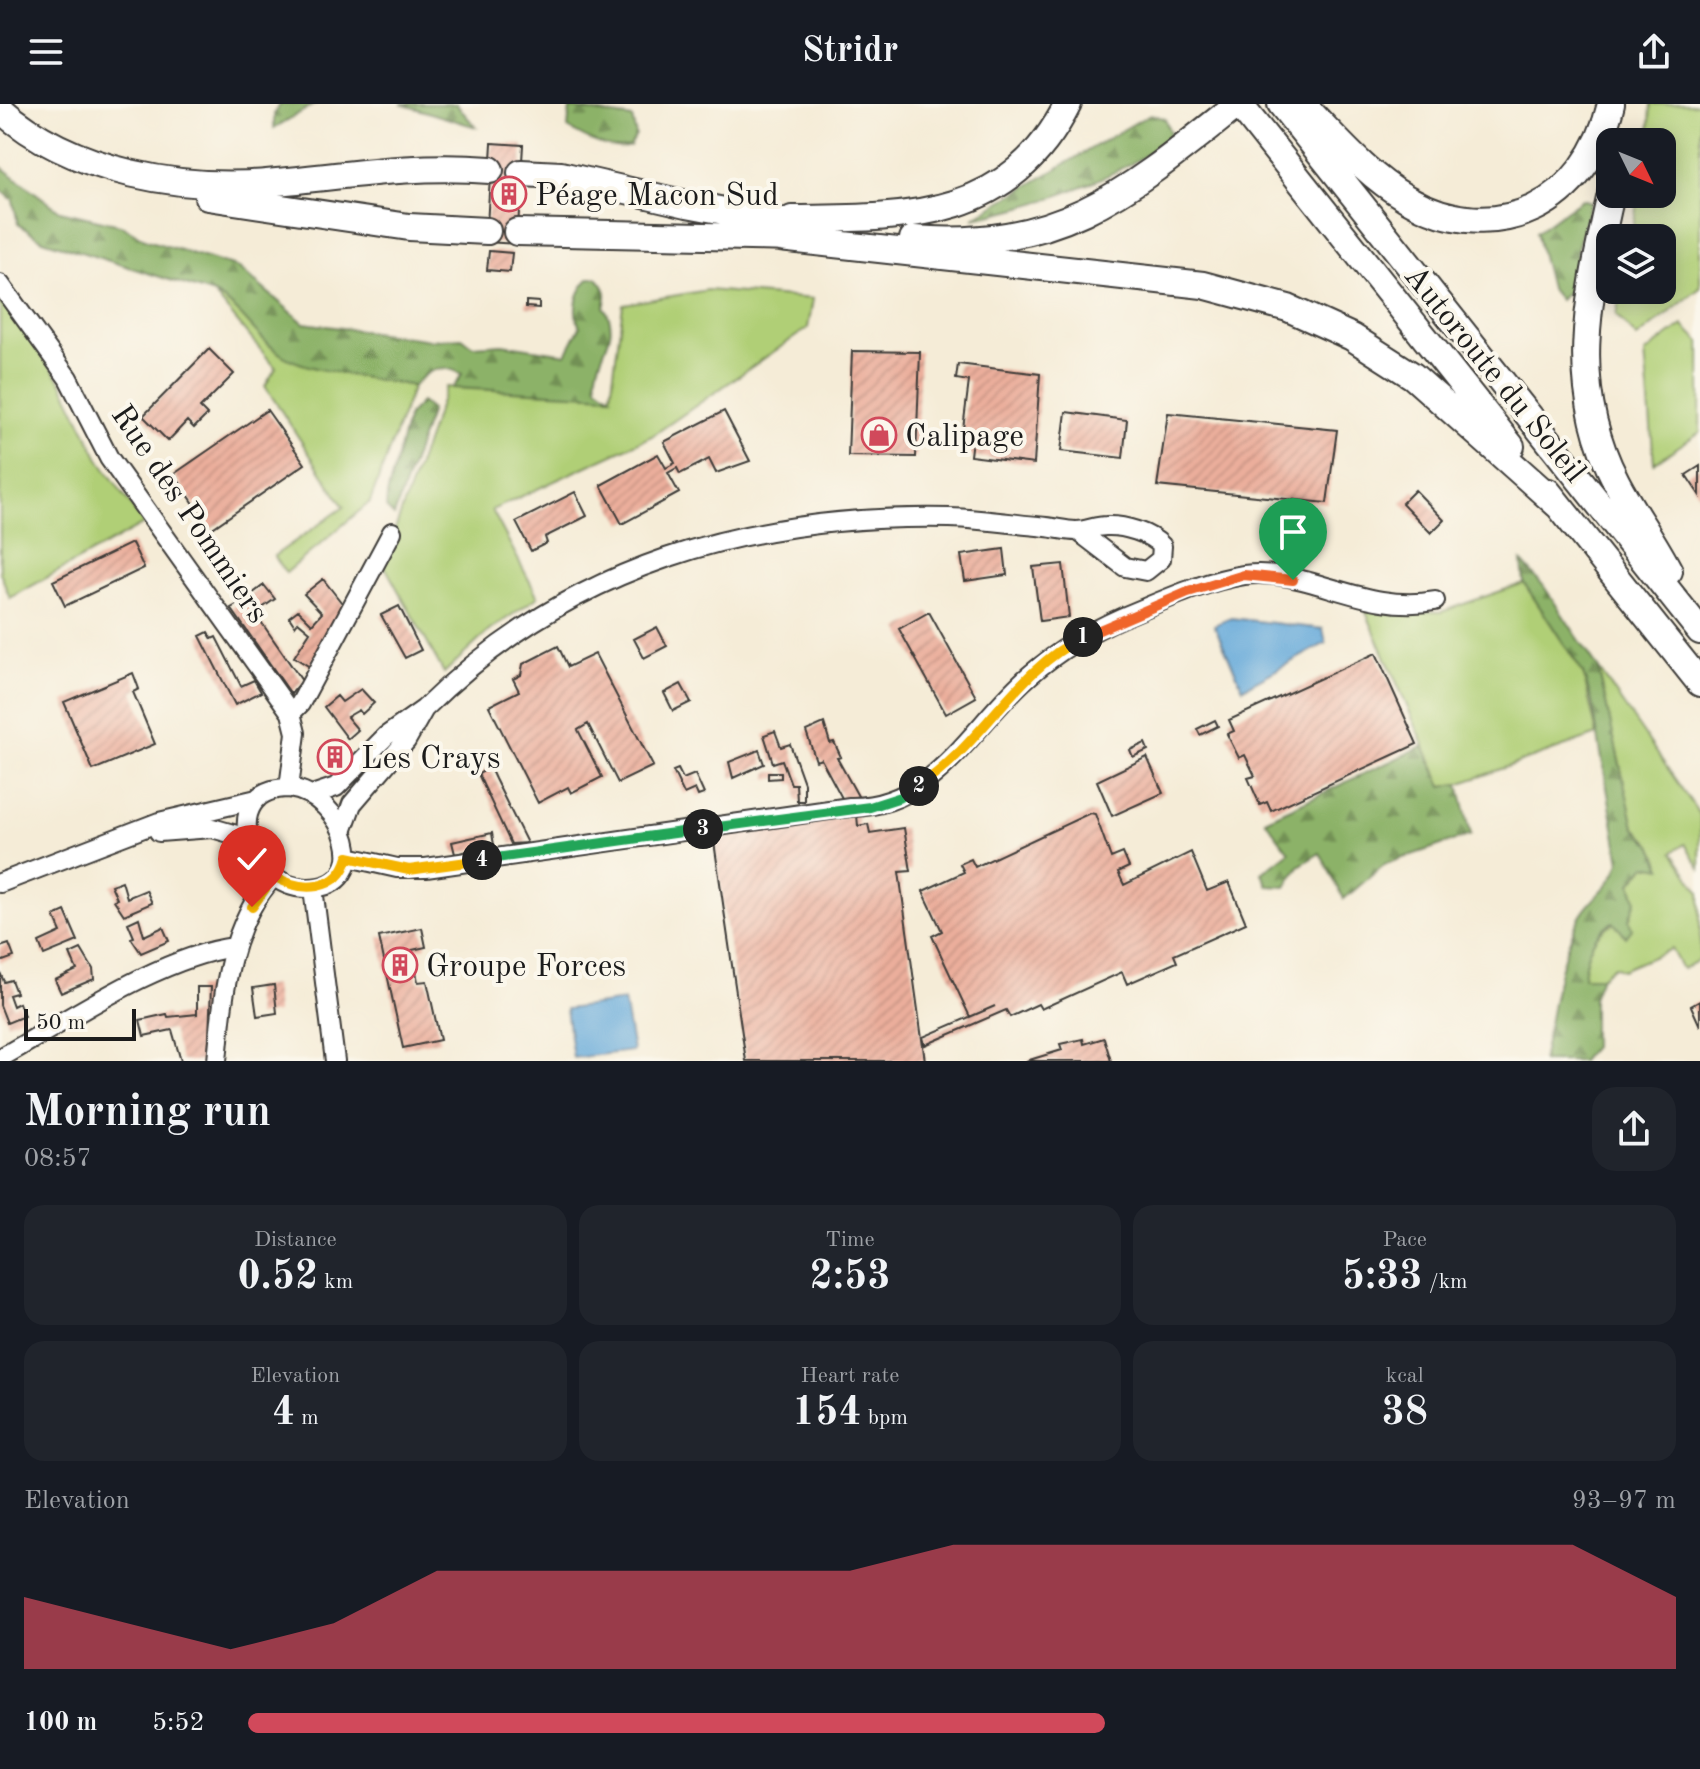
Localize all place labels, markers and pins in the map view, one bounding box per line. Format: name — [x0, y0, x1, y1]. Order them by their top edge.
building icon: Péage Macon Sud — [490, 175, 528, 213]
place label: Péage Macon Sud — [535, 181, 779, 213]
shop icon: Calipage — [860, 416, 898, 454]
place label: Calipage — [905, 422, 1024, 454]
pin — [1259, 498, 1327, 580]
pin: 1 — [1063, 617, 1103, 657]
building icon: Les Crays — [316, 738, 354, 776]
place label: Les Crays — [361, 744, 501, 776]
pin: 2 — [899, 766, 939, 806]
pin: 3 — [683, 809, 723, 849]
pin — [218, 825, 286, 907]
pin: 4 — [462, 840, 502, 880]
building icon: Groupe Forces — [381, 946, 419, 984]
place label: Groupe Forces — [426, 952, 626, 984]

